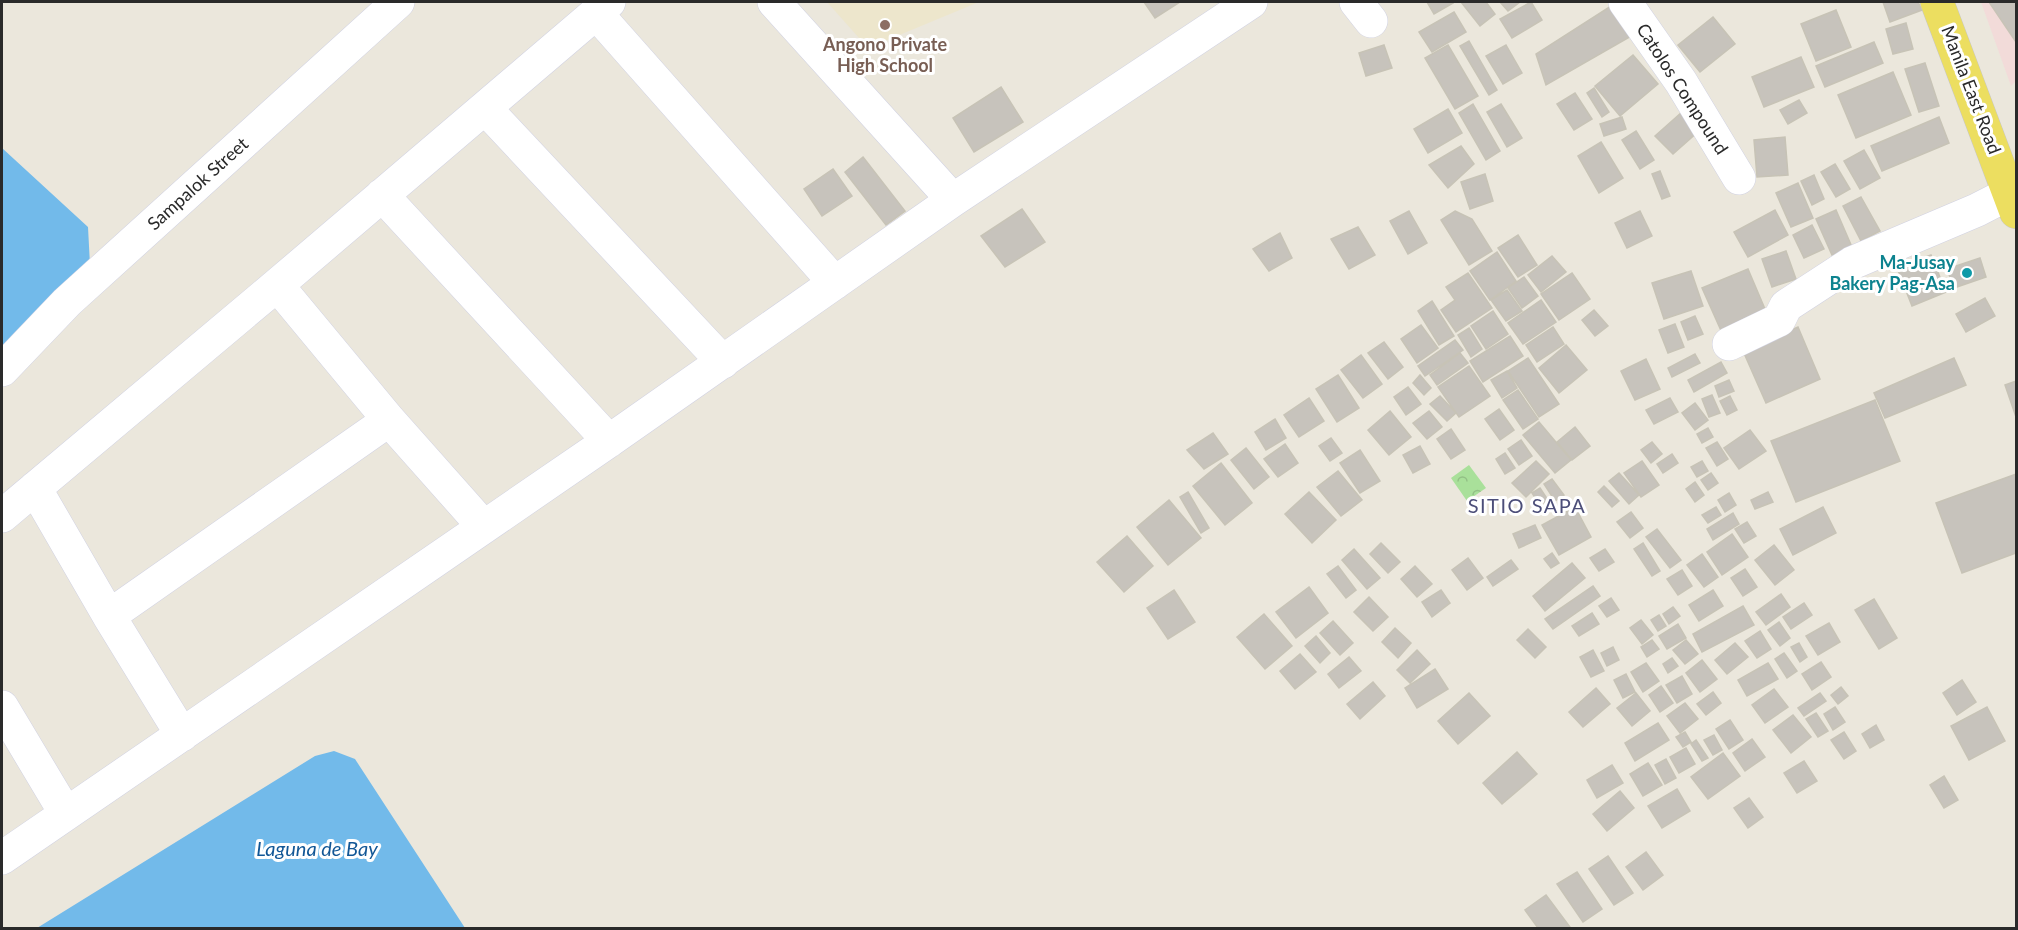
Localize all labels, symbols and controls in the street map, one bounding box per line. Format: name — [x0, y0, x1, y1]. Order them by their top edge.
marker: Angono Private High School — [878, 18, 892, 32]
street label: Catolos Compound — [1632, 19, 1733, 158]
street label: Manila East Road — [1937, 22, 2006, 157]
place label: Angono Private High School — [822, 33, 947, 76]
street label: Sampalok Street — [142, 132, 253, 234]
place label: Ma-Jusay Bakery Pag-Asa — [1829, 251, 1955, 294]
marker: Ma-Jusay Bakery Pag-Asa — [1960, 266, 1974, 280]
district label: SITIO SAPA — [1468, 493, 1586, 517]
water label: Laguna de Bay — [256, 836, 378, 860]

